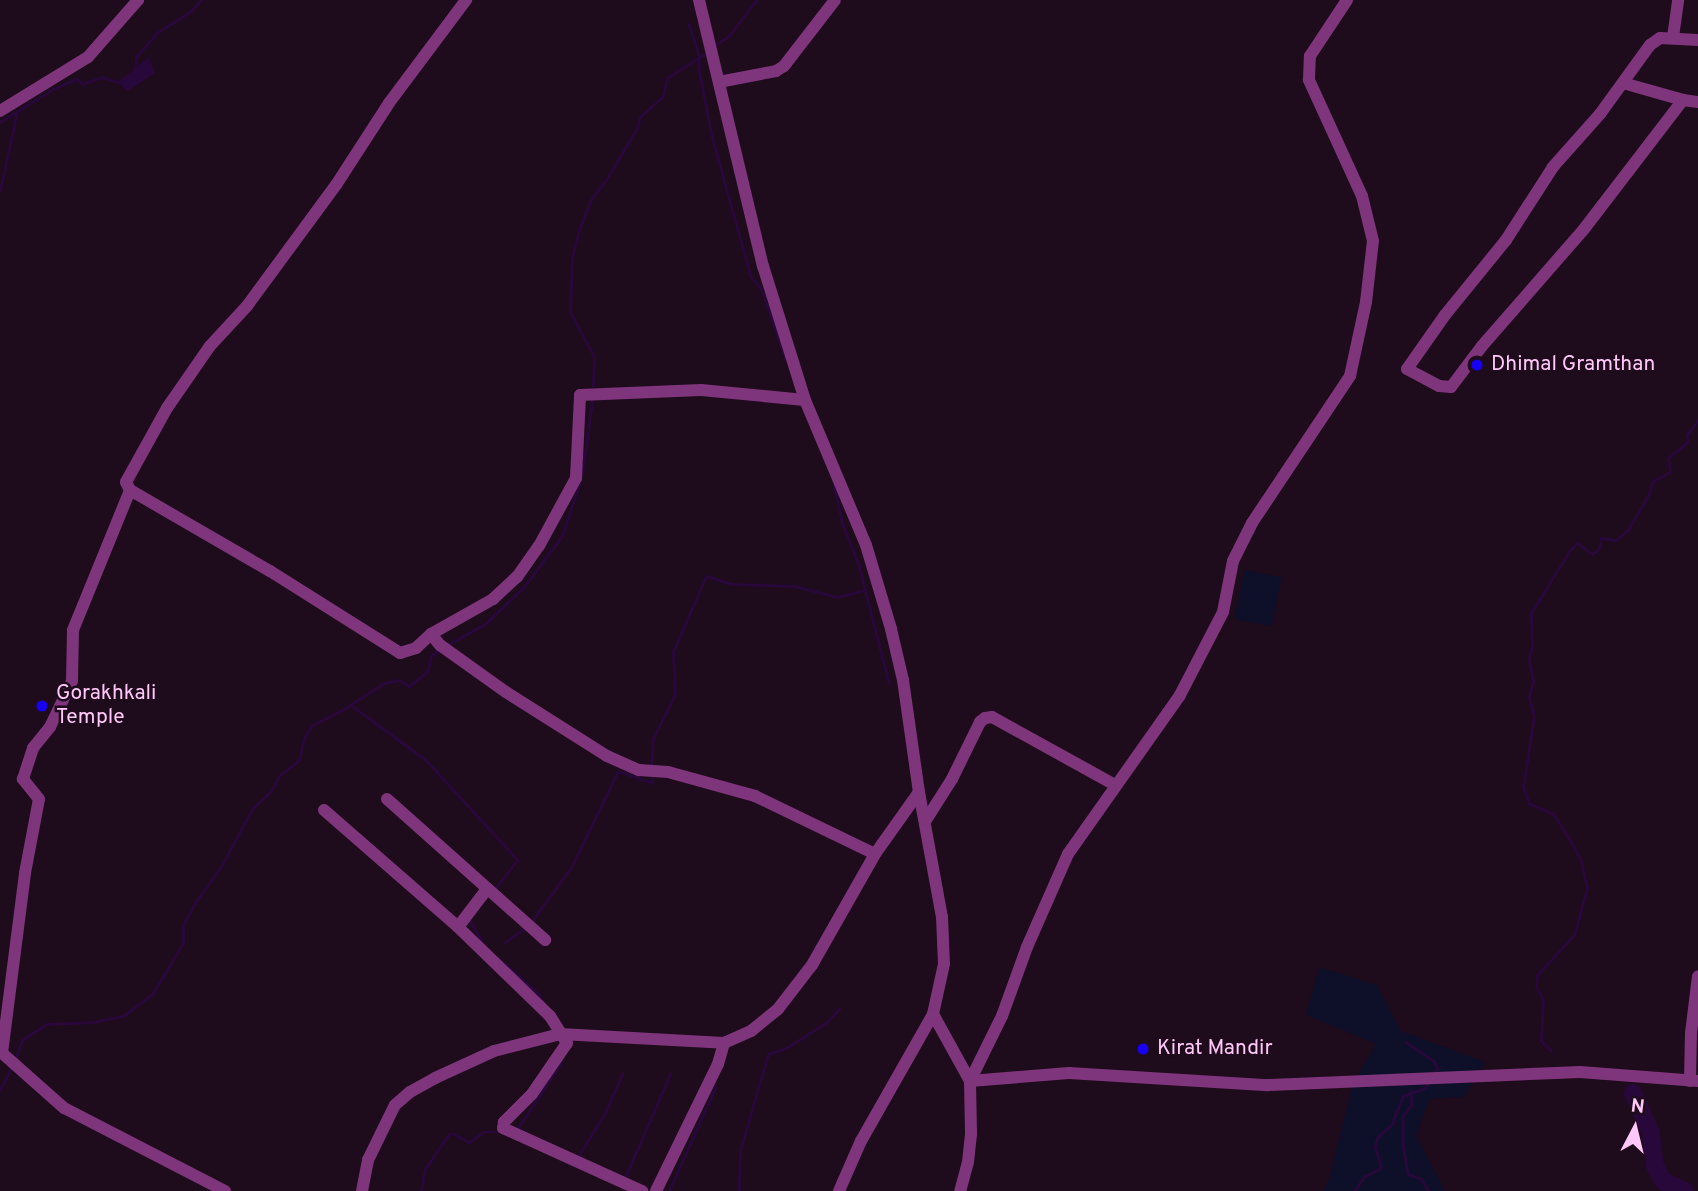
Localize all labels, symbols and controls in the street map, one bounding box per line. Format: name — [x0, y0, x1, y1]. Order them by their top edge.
place label: Dhimal Gramthan — [1491, 352, 1655, 378]
marker: Dhimal Gramthan — [1469, 357, 1485, 373]
place label: Gorakhkali Temple — [56, 681, 156, 731]
marker: Gorakhkali Temple — [34, 698, 50, 714]
place label: Kirat Mandir — [1157, 1036, 1273, 1062]
marker: Kirat Mandir — [1135, 1041, 1151, 1057]
north arrow — [1600, 1093, 1670, 1163]
text: N — [1629, 1094, 1646, 1120]

